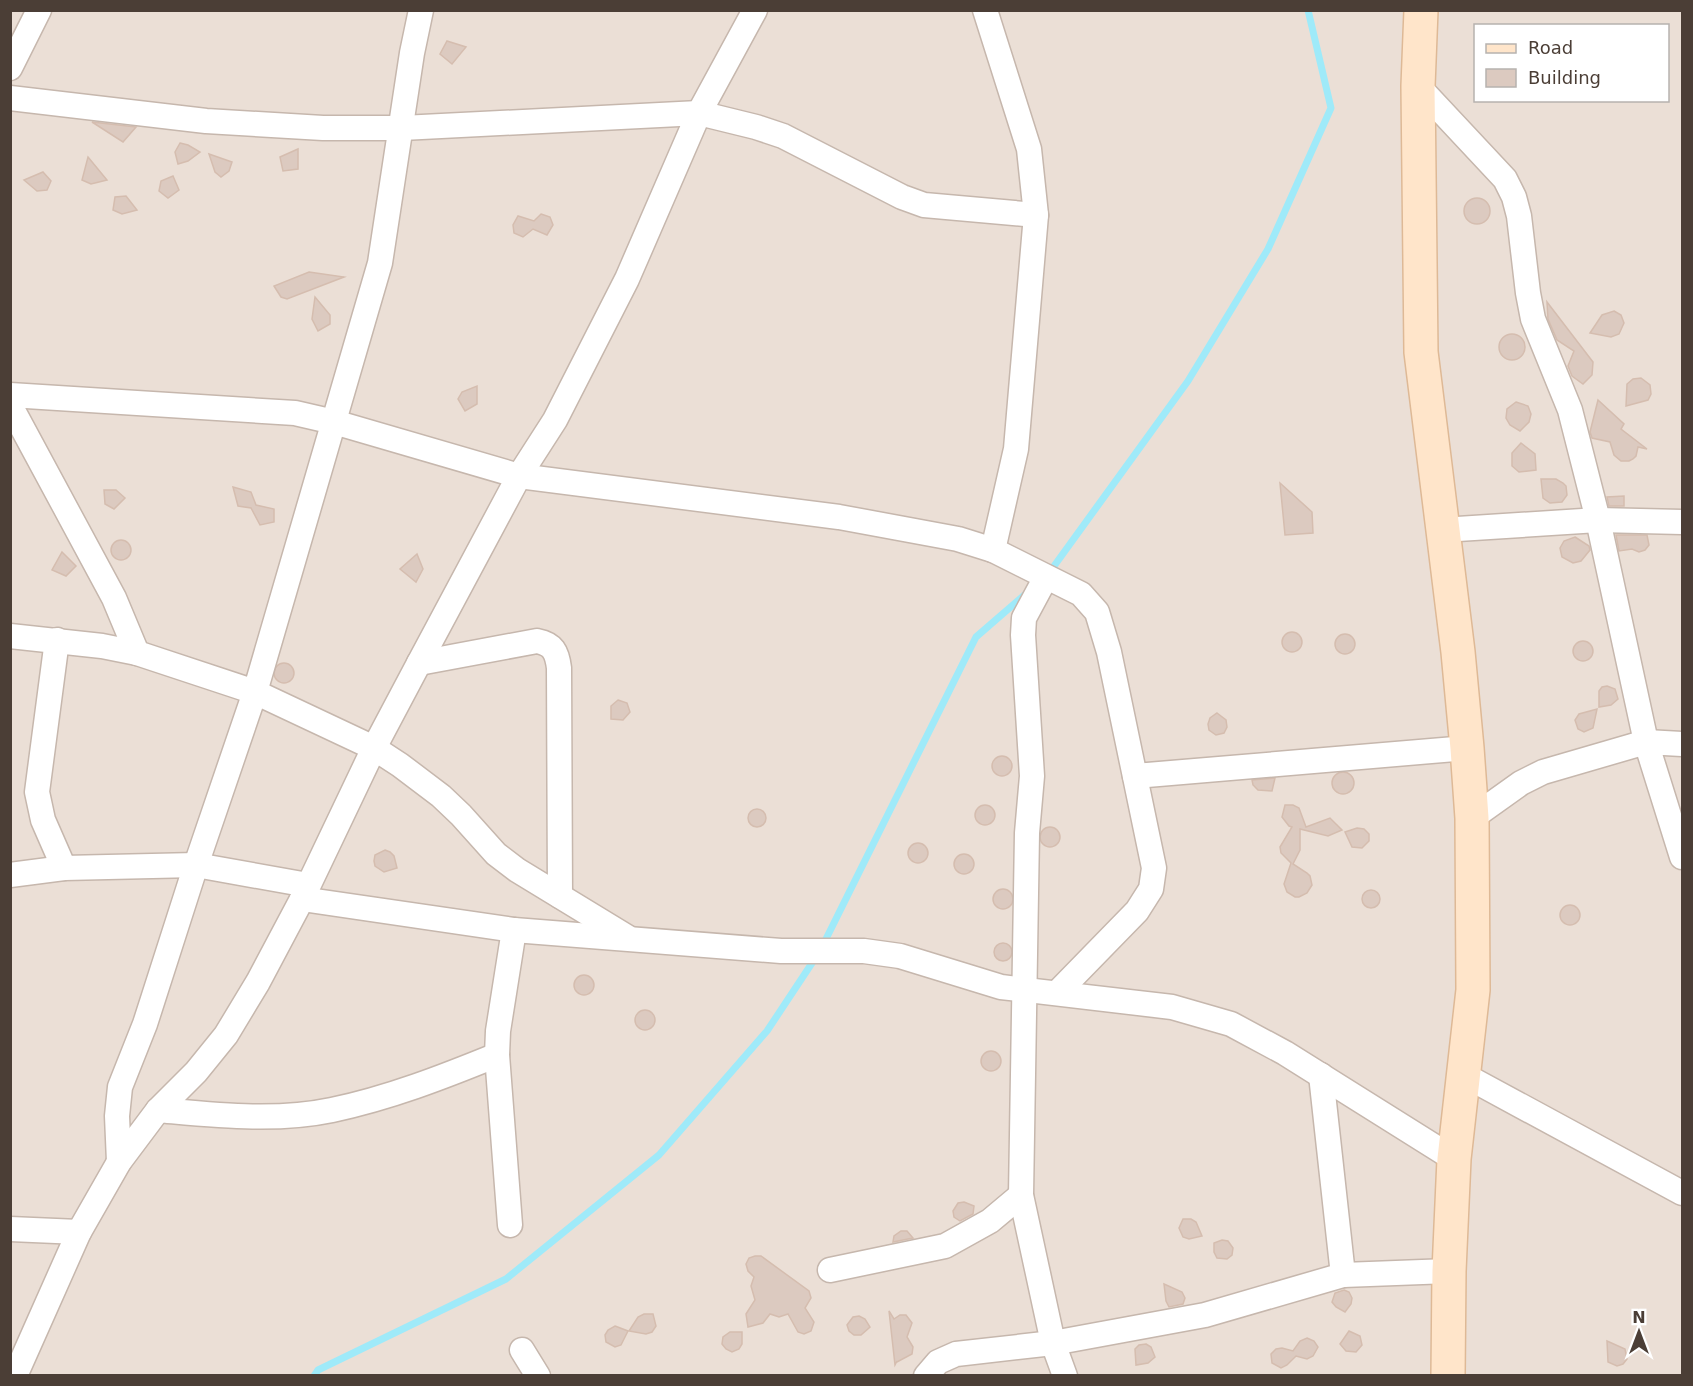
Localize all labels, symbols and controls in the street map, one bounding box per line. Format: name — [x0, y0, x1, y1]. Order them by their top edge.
legend — [1474, 24, 1669, 102]
text: Road — [1528, 37, 1573, 58]
text: Building — [1528, 67, 1601, 88]
north arrow — [1609, 1302, 1669, 1362]
text: N — [1632, 1308, 1646, 1327]

